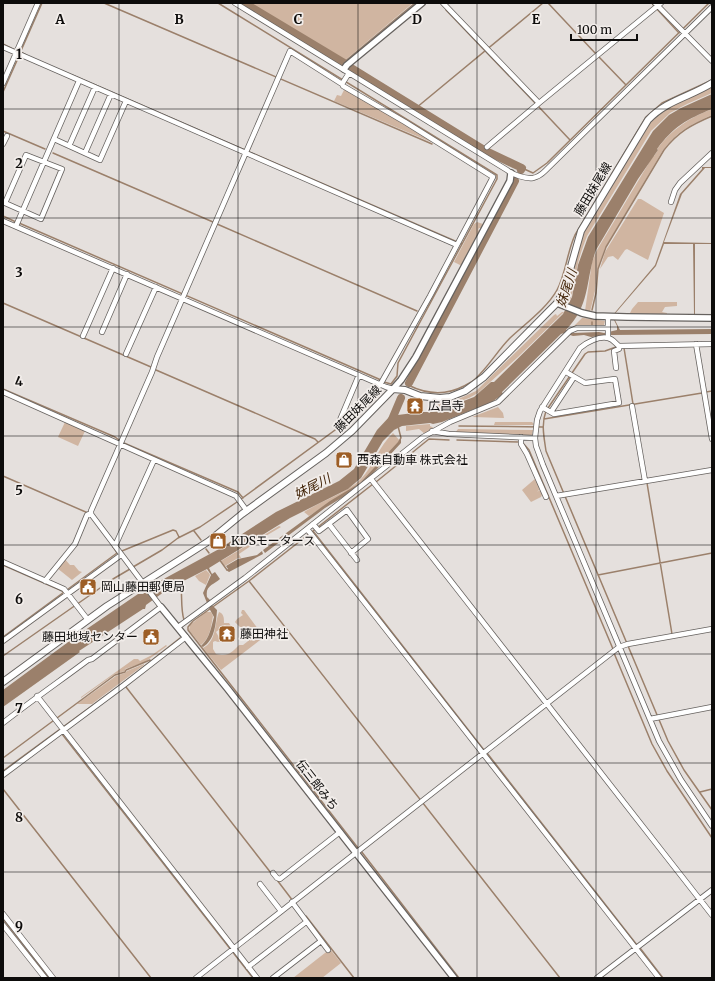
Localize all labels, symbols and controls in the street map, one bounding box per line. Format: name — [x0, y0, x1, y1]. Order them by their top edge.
text: A — [54, 11, 65, 28]
text: B — [174, 11, 184, 28]
text: C — [294, 11, 303, 28]
text: D — [412, 11, 422, 28]
text: E — [532, 11, 541, 28]
scale bar — [571, 16, 637, 42]
text: 100 m — [577, 22, 612, 37]
text: 1 — [16, 46, 22, 63]
text: 2 — [15, 155, 23, 172]
street label: 藤田妹尾線 — [571, 159, 614, 218]
text: 3 — [15, 264, 23, 281]
water label: 妹尾川 — [552, 265, 581, 309]
text: 4 — [15, 373, 24, 390]
street label: 藤田妹尾線 — [331, 382, 384, 435]
temple icon: 広昌寺 — [405, 396, 425, 416]
place label: 広昌寺 — [428, 398, 464, 413]
shop icon: 西森自動車 株式会社 — [334, 450, 354, 470]
place label: 西森自動車 株式会社 — [357, 452, 468, 467]
water label: 妹尾川 — [291, 469, 335, 503]
text: 5 — [15, 482, 23, 499]
shop icon: KDSモータース — [208, 531, 228, 551]
place label: KDSモータース — [231, 533, 315, 548]
public building icon: 岡山藤田郵便局 — [78, 577, 98, 597]
place label: 岡山藤田郵便局 — [101, 579, 185, 594]
text: 6 — [15, 591, 23, 608]
temple icon: 藤田神社 — [217, 624, 237, 644]
place label: 藤田神社 — [240, 626, 288, 641]
public building icon: 藤田地域センター — [141, 627, 161, 647]
place label: 藤田地域センター — [42, 629, 138, 644]
text: 7 — [15, 700, 23, 717]
street label: 伝三郎みち — [293, 756, 342, 813]
text: 8 — [15, 809, 23, 826]
text: 9 — [15, 918, 23, 935]

